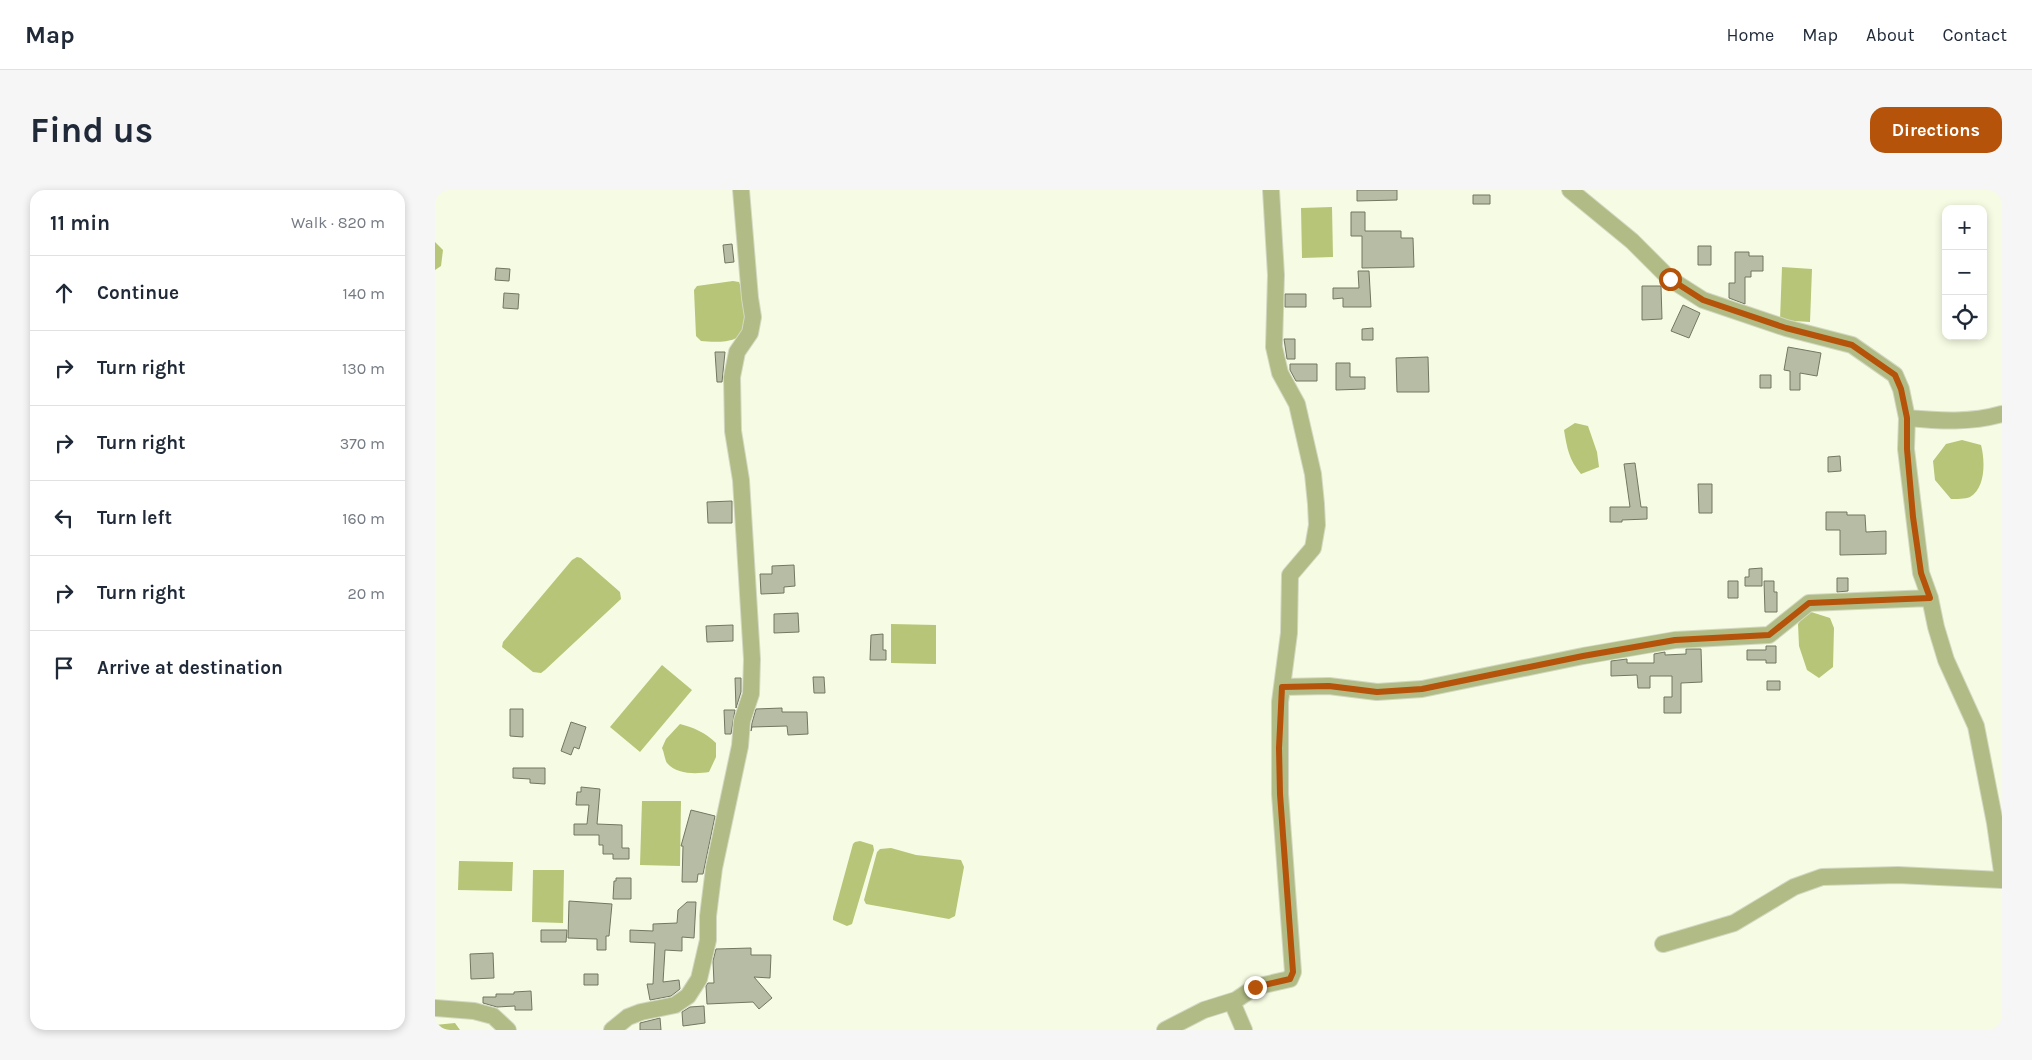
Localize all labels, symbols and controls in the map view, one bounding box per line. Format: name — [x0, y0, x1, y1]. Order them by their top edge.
text: Map — [25, 21, 75, 49]
text: Home — [1726, 24, 1774, 46]
text: Map — [1802, 24, 1838, 46]
text: About — [1866, 24, 1915, 46]
text: Contact — [1943, 24, 2007, 46]
button: Directions — [1870, 107, 2002, 153]
text: Find us — [30, 110, 153, 151]
map controls — [1942, 205, 1987, 340]
button: + — [1942, 205, 1987, 250]
text: 11 min — [50, 211, 110, 235]
text: Walk · 820 m — [291, 213, 385, 232]
button: − — [1942, 250, 1987, 295]
route start — [1659, 268, 1682, 291]
icon: ahead — [50, 279, 78, 307]
text: Continue — [97, 282, 179, 304]
text: 140 m — [343, 284, 385, 303]
button: locate — [1942, 295, 1987, 340]
icon: right — [50, 354, 78, 382]
text: Turn right — [97, 357, 186, 379]
text: 130 m — [342, 359, 385, 378]
icon: right — [50, 429, 78, 457]
text: Turn right — [97, 432, 186, 454]
text: 370 m — [340, 434, 385, 453]
icon: left — [50, 504, 78, 532]
text: Turn left — [97, 507, 172, 529]
text: 160 m — [342, 509, 385, 528]
icon: right — [50, 579, 78, 607]
text: Turn right — [97, 582, 186, 604]
text: 20 m — [347, 584, 385, 603]
icon: arrive — [50, 654, 78, 682]
text: Arrive at destination — [97, 657, 283, 679]
route end — [1244, 976, 1267, 999]

